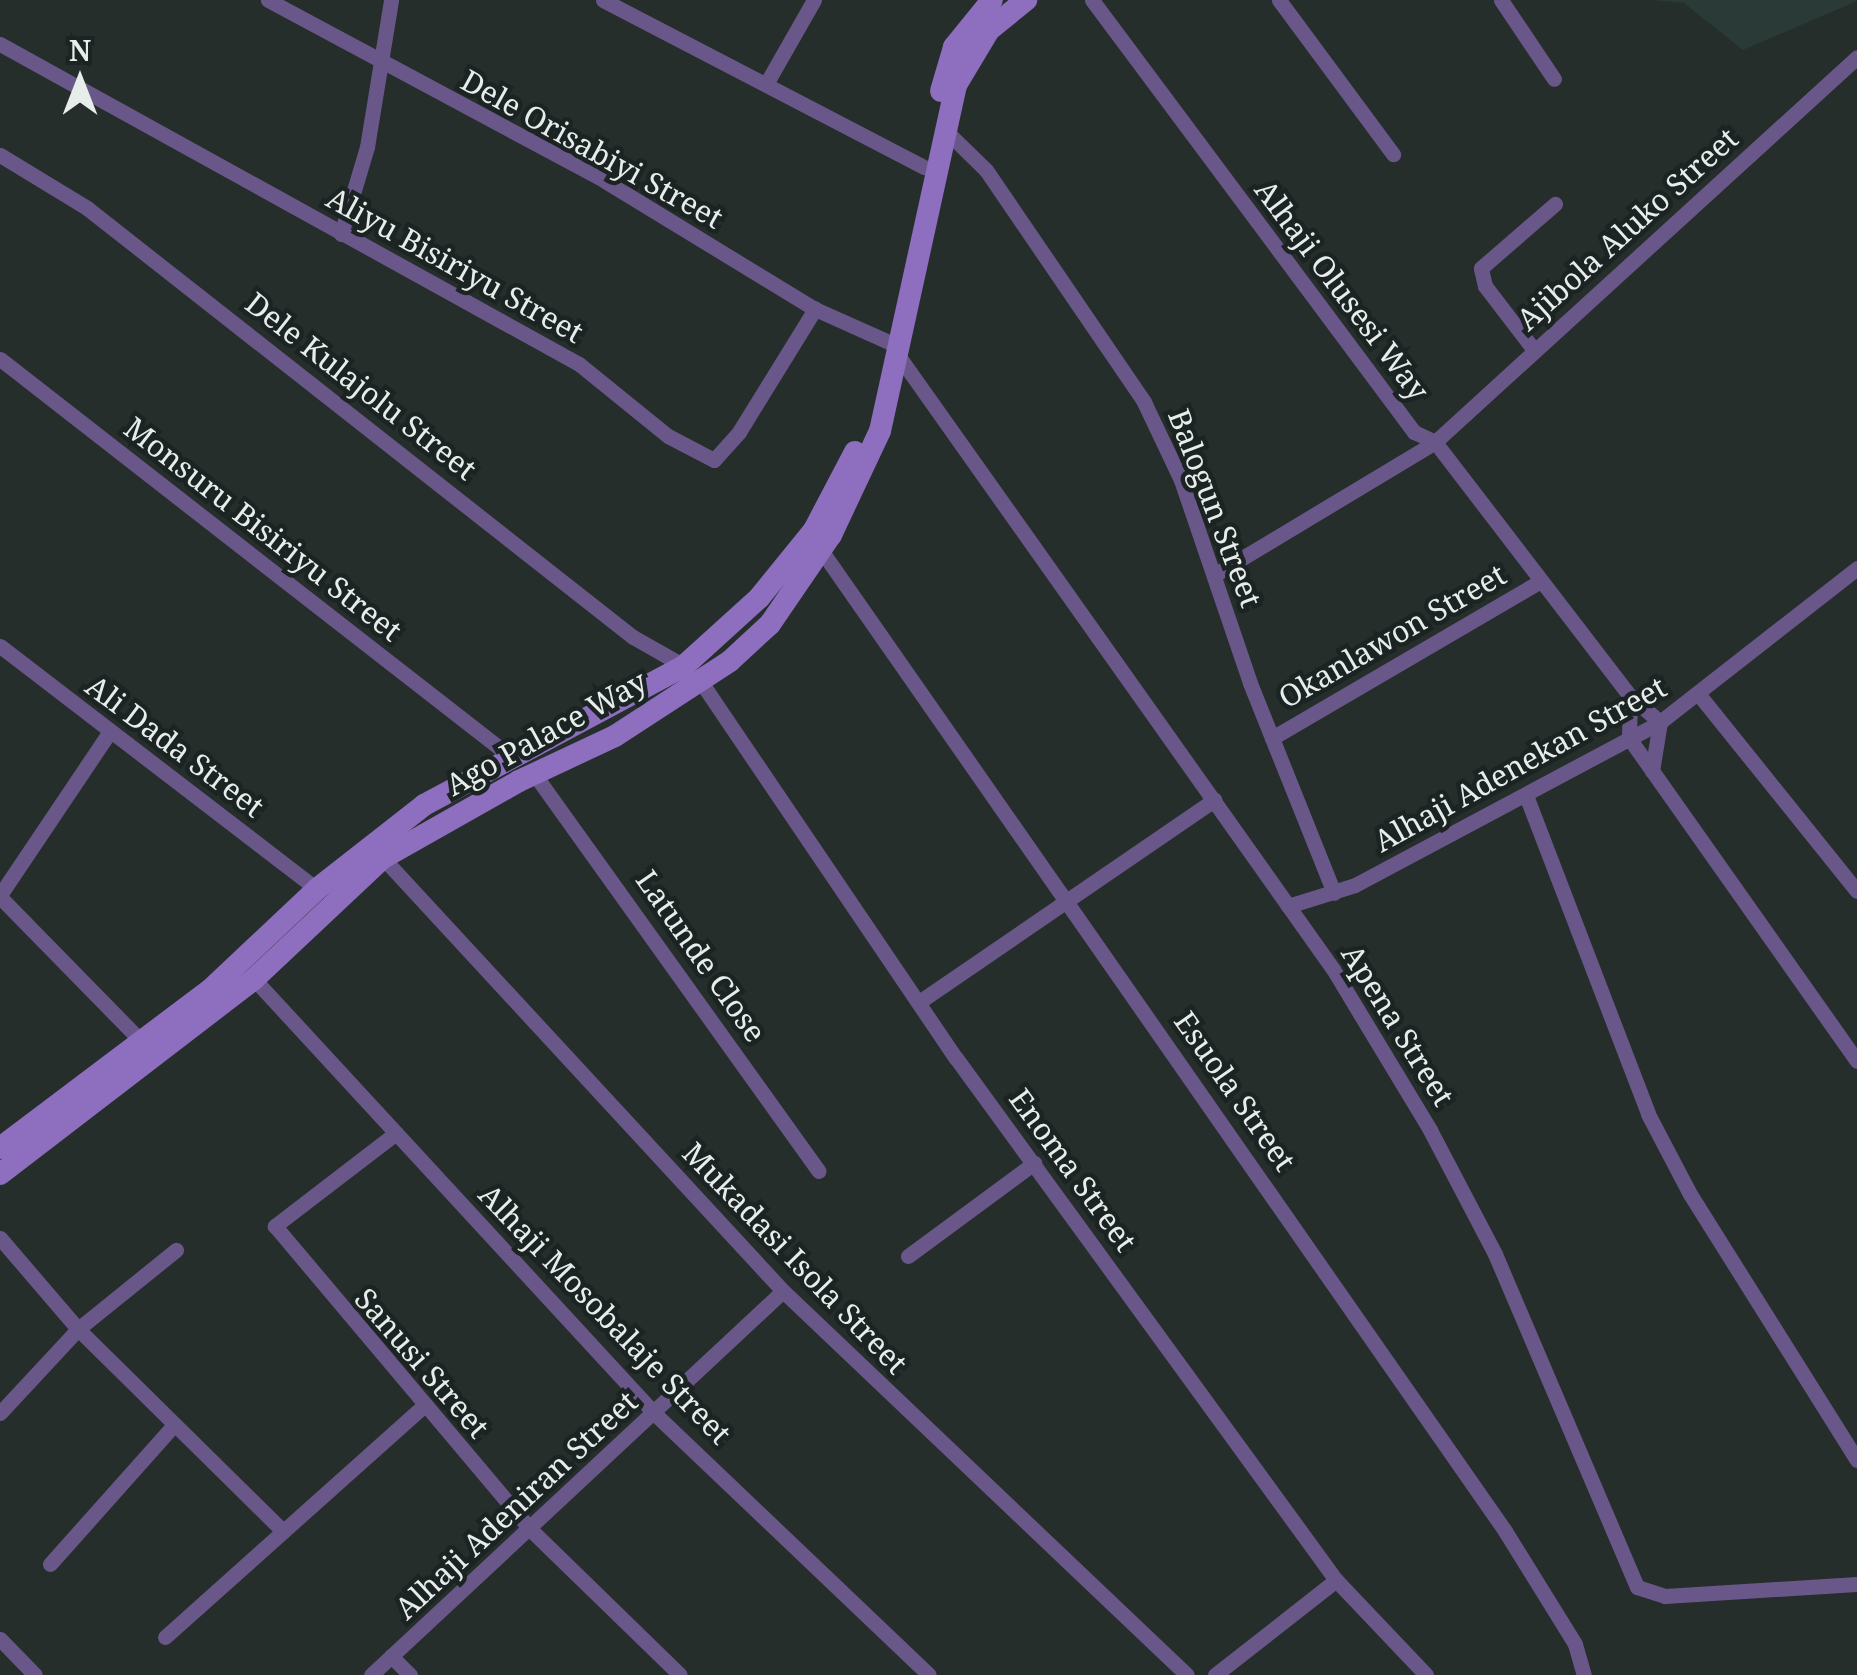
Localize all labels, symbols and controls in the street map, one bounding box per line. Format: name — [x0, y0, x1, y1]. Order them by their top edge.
north arrow — [30, 30, 130, 130]
text: N — [69, 31, 91, 69]
street label: Dele Orisabiyi Street — [455, 62, 729, 236]
street label: Ajibola Aluko Street — [1509, 120, 1745, 338]
street label: Alhaji Olusesi Way — [1247, 173, 1437, 407]
street label: Aliyu Bisiriyu Street — [321, 180, 589, 350]
street label: Dele Kulajolu Street — [239, 285, 483, 487]
street label: Balogun Street — [1161, 404, 1269, 612]
street label: Monsuru Bisiriyu Street — [117, 410, 409, 648]
street label: Okanlawon Street — [1272, 556, 1512, 716]
street label: Ago Palace Way — [439, 663, 653, 803]
street label: Ali Dada Street — [79, 667, 271, 825]
street label: Alhaji Adenekan Street — [1368, 669, 1672, 859]
street label: Latunde Close — [628, 863, 774, 1049]
street label: Apena Street — [1334, 938, 1462, 1112]
street label: Esuola Street — [1167, 1004, 1303, 1178]
street label: Enoma Street — [1002, 1082, 1144, 1258]
street label: Mukadasi Isola Street — [675, 1135, 915, 1381]
street label: Alhaji Mosobalaje Street — [471, 1177, 739, 1451]
street label: Sanusi Street — [347, 1281, 497, 1445]
street label: Alhaji Adeniran Street — [387, 1383, 645, 1627]

